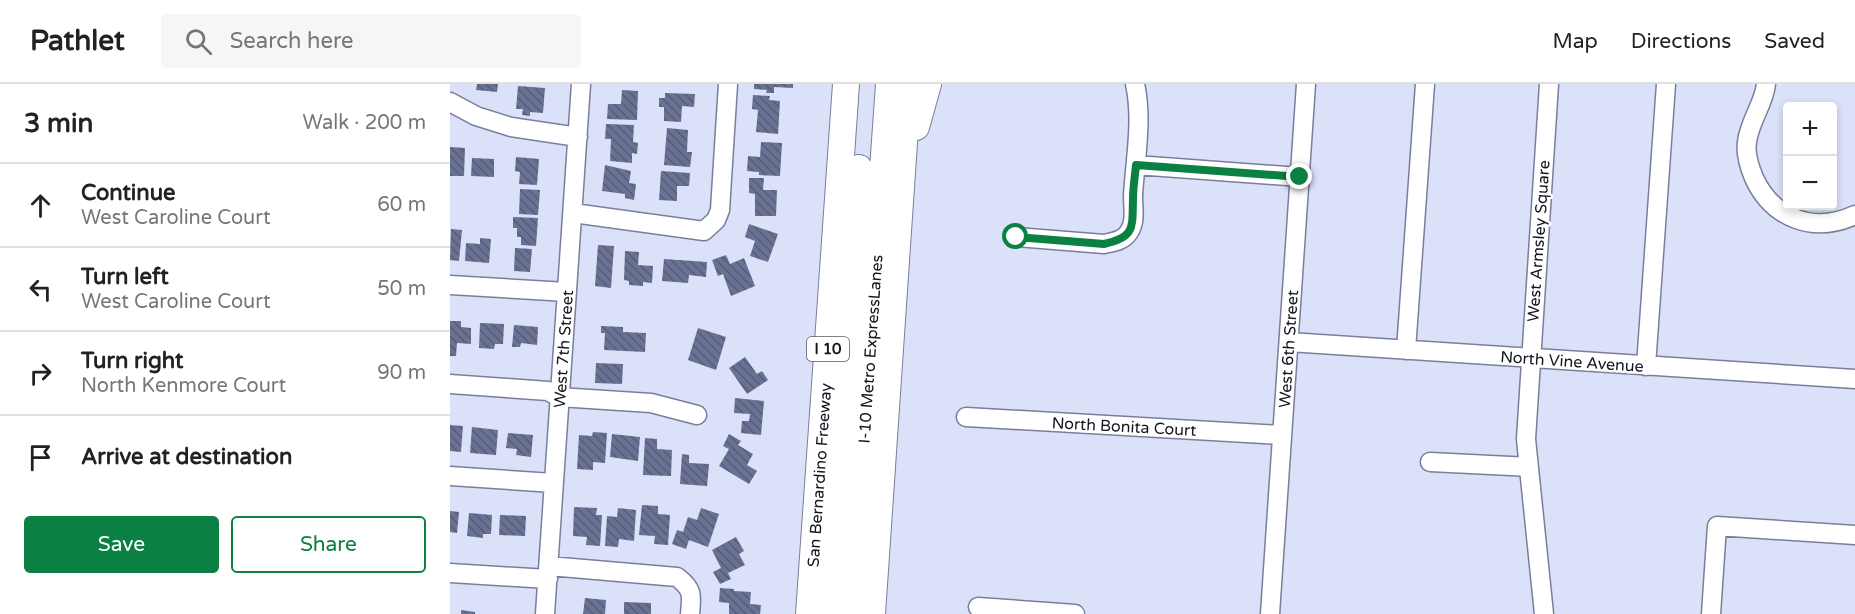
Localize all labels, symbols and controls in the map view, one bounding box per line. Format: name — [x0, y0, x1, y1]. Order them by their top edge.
search box — [161, 14, 581, 68]
text: Pathlet — [30, 24, 125, 58]
icon: search — [182, 25, 215, 58]
text: Search here — [230, 28, 353, 54]
text: Map — [1552, 29, 1598, 54]
text: Directions — [1631, 29, 1731, 54]
text: Saved — [1764, 29, 1825, 54]
map controls — [1783, 102, 1837, 210]
button: + — [1783, 102, 1837, 156]
text: 3 min — [24, 108, 93, 139]
text: Walk · 200 m — [303, 111, 426, 135]
button: − — [1783, 156, 1837, 210]
street label: West Armsley Square — [1523, 160, 1555, 323]
route end — [1286, 163, 1312, 189]
text: Continue — [81, 180, 176, 206]
icon: ahead — [24, 189, 57, 222]
text: 60 m — [377, 193, 426, 217]
text: West Caroline Court — [81, 206, 271, 230]
route start — [1002, 223, 1028, 249]
street label: I-10 Metro ExpressLanes — [854, 254, 888, 444]
text: Turn left — [81, 264, 169, 290]
icon: left — [24, 273, 57, 306]
text: 50 m — [377, 277, 426, 301]
street label: West 7th Street — [550, 289, 578, 409]
street label: West 6th Street — [1275, 289, 1303, 409]
text: West Caroline Court — [81, 290, 271, 314]
road number: I 10 — [807, 337, 849, 361]
street label: North Vine Avenue — [1500, 347, 1644, 377]
text: Turn right — [81, 348, 183, 374]
icon: right — [24, 357, 57, 390]
text: 90 m — [377, 361, 426, 385]
text: North Kenmore Court — [81, 374, 286, 398]
street label: San Bernardino Freeway — [804, 382, 836, 568]
street label: North Bonita Court — [1051, 413, 1197, 441]
icon: arrive — [24, 441, 57, 474]
text: Arrive at destination — [81, 444, 292, 470]
button: Save — [24, 516, 219, 573]
button: Share — [231, 516, 426, 573]

